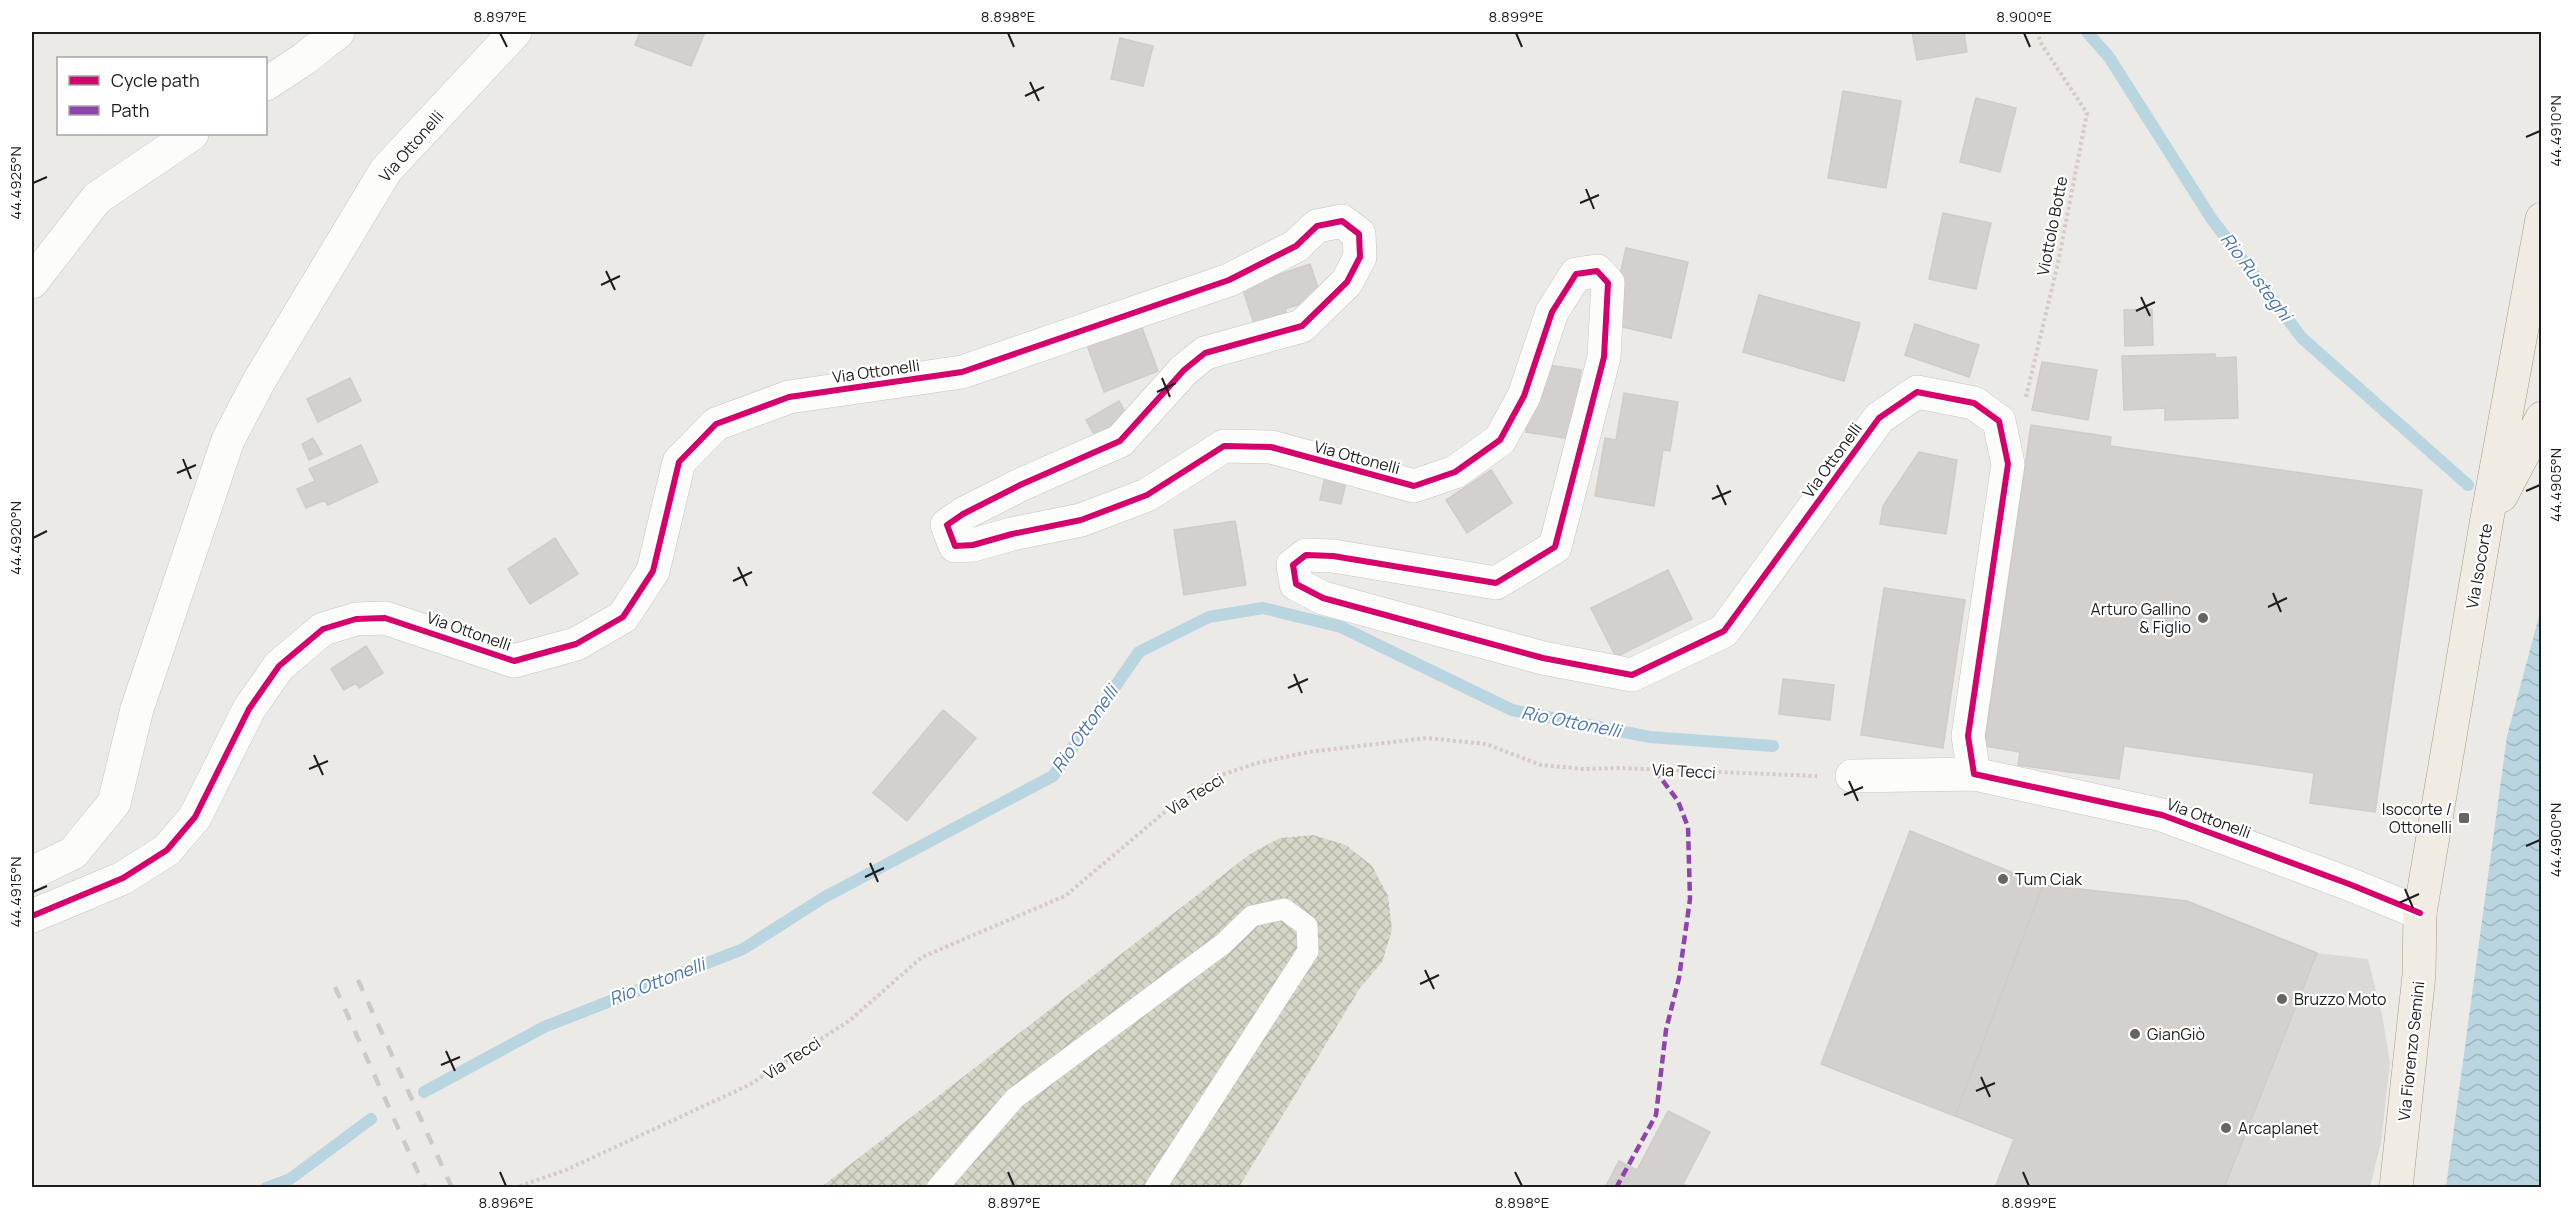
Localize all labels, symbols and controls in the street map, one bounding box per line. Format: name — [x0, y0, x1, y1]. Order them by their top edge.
text: 8.897°E — [473, 6, 527, 27]
text: 8.898°E — [981, 6, 1035, 27]
text: 8.899°E — [1488, 6, 1544, 27]
text: 8.900°E — [1996, 6, 2052, 27]
legend — [57, 57, 267, 135]
text: Cycle path — [111, 68, 200, 92]
text: 44.4910°N — [2545, 95, 2566, 167]
text: Path — [111, 98, 149, 122]
street label: Via Ottonelli — [374, 106, 448, 186]
text: 44.4925°N — [5, 146, 26, 220]
street label: Viottolo Botte — [2032, 174, 2072, 278]
water label: Rio Rusteghi — [2216, 228, 2299, 327]
street label: Via Ottonelli — [831, 354, 921, 388]
street label: Via Ottonelli — [1797, 418, 1867, 502]
street label: Via Ottonelli — [1312, 435, 1402, 479]
text: 44.4905°N — [2545, 448, 2566, 522]
text: 44.4920°N — [5, 501, 26, 575]
street label: Via Isocorte — [2461, 522, 2497, 610]
place label: Arturo Gallino & Figlio — [2091, 598, 2191, 638]
street label: Via Ottonelli — [424, 606, 514, 656]
marker: Arturo Gallino & Figlio — [2196, 611, 2210, 625]
water label: Rio Ottonelli — [1046, 678, 1124, 777]
water label: Rio Ottonelli — [1520, 700, 1626, 743]
street label: Via Tecci — [1652, 758, 1716, 784]
street label: Via Tecci — [1162, 768, 1228, 820]
street label: Via Ottonelli — [2164, 793, 2254, 843]
place label: Isocorte / Ottonelli — [2382, 798, 2452, 838]
text: 44.4900°N — [2545, 803, 2566, 877]
marker: Isocorte / Ottonelli — [2457, 811, 2471, 825]
text: 44.4915°N — [5, 857, 26, 927]
place label: Tum Ciak — [2015, 868, 2083, 890]
marker: Tum Ciak — [1996, 872, 2010, 886]
water label: Rio Ottonelli — [605, 951, 710, 1010]
street label: Via Fiorenzo Semini — [2393, 980, 2429, 1122]
place label: Bruzzo Moto — [2294, 988, 2387, 1010]
marker: Bruzzo Moto — [2275, 992, 2289, 1006]
place label: GianGiò — [2147, 1023, 2205, 1045]
marker: GianGiò — [2128, 1027, 2142, 1041]
street label: Via Tecci — [759, 1031, 825, 1085]
place label: Arcaplanet — [2238, 1117, 2319, 1139]
marker: Arcaplanet — [2219, 1121, 2233, 1135]
text: 8.896°E — [478, 1192, 534, 1213]
text: 8.897°E — [987, 1192, 1041, 1213]
text: 8.898°E — [1495, 1192, 1549, 1213]
text: 8.899°E — [2001, 1192, 2057, 1213]

